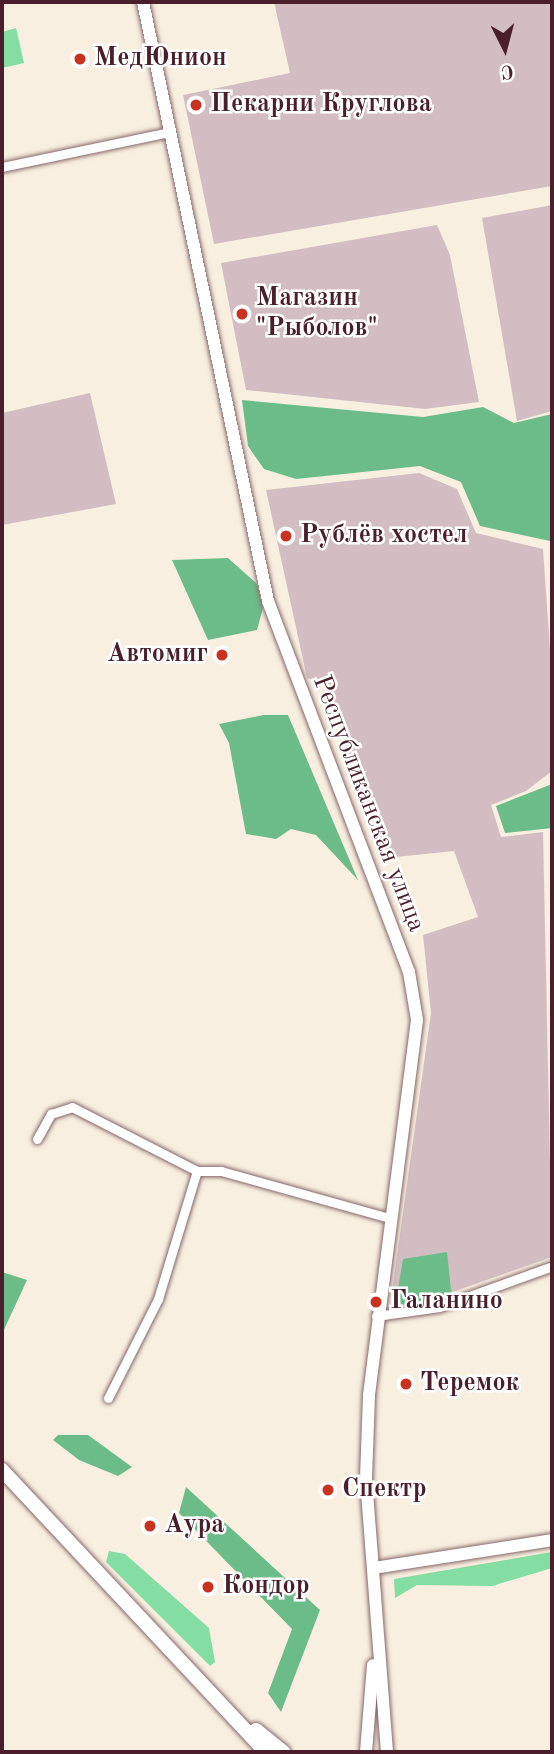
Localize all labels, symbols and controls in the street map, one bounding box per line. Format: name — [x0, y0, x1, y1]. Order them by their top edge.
north arrow — [470, 14, 540, 84]
place label: МедЮнион — [94, 43, 227, 75]
marker: МедЮнион — [72, 51, 88, 67]
text: С — [500, 60, 514, 80]
place label: Пекарни Круглова — [210, 89, 432, 121]
marker: Пекарни Круглова — [188, 97, 204, 113]
place label: Магазин "Рыболов" — [256, 283, 378, 344]
marker: Магазин "Рыболов" — [234, 306, 250, 322]
place label: Рублёв хостел — [300, 520, 468, 552]
marker: Рублёв хостел — [278, 528, 294, 544]
place label: Автомиг — [107, 639, 208, 671]
marker: Автомиг — [214, 647, 230, 663]
street label: Республиканская улица — [305, 671, 431, 937]
place label: Галанино — [390, 1286, 503, 1318]
marker: Галанино — [368, 1294, 384, 1310]
place label: Теремок — [420, 1368, 519, 1400]
marker: Теремок — [398, 1376, 414, 1392]
place label: Спектр — [342, 1474, 427, 1506]
marker: Спектр — [320, 1482, 336, 1498]
place label: Аура — [164, 1510, 225, 1542]
marker: Аура — [142, 1518, 158, 1534]
place label: Кондор — [222, 1571, 310, 1603]
marker: Кондор — [200, 1579, 216, 1595]

